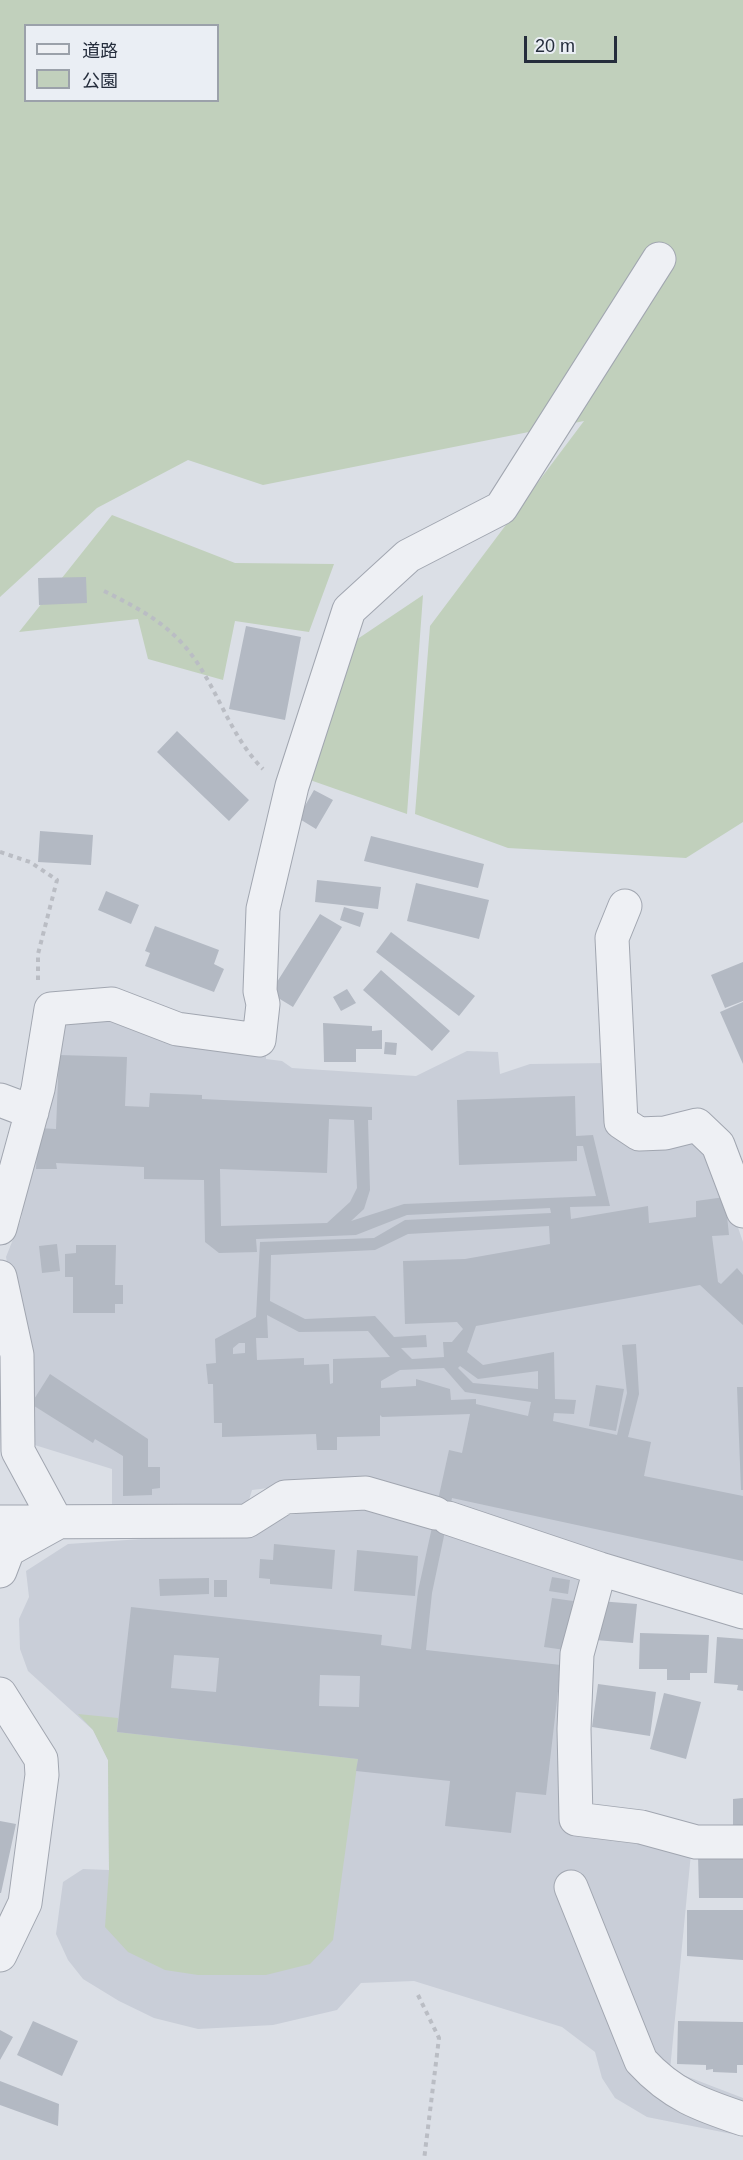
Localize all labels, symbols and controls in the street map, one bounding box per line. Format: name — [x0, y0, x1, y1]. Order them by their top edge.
legend — [24, 24, 219, 102]
scale bar — [527, 24, 620, 62]
text: 20 m — [535, 36, 575, 56]
text: 道路 — [82, 41, 118, 61]
text: 公園 — [82, 71, 118, 91]

